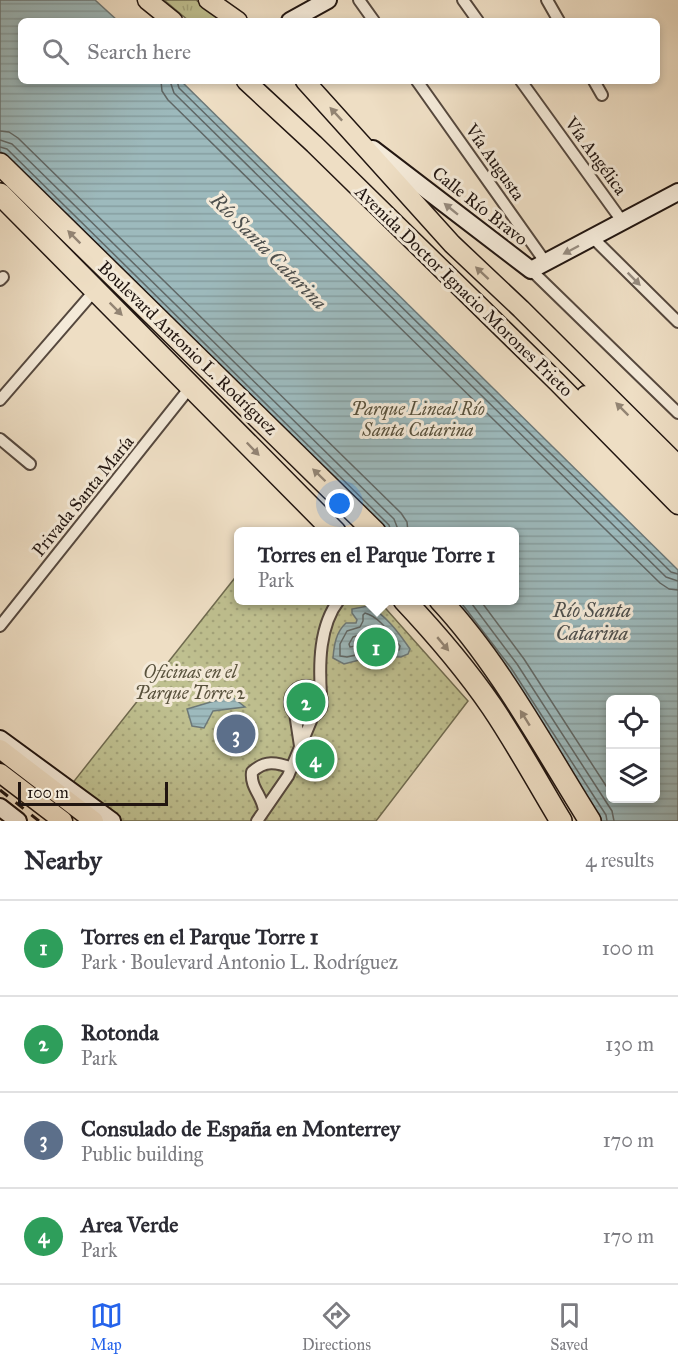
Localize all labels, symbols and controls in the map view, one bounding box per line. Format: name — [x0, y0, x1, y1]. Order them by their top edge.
search box — [18, 18, 660, 84]
icon: search — [39, 35, 72, 68]
text: Search here — [87, 38, 191, 65]
one-way arrow — [330, 107, 343, 122]
street label: Vía Angélica — [559, 112, 632, 200]
street label: Vía Augusta — [459, 119, 530, 206]
street label: Calle Río Bravo — [428, 162, 532, 250]
street label: Avenida Doctor Ignacio Morones Prieto — [349, 180, 578, 402]
water label: Río Santa Catarina — [205, 187, 332, 314]
one-way arrow — [444, 203, 459, 216]
one-way arrow — [66, 230, 81, 244]
one-way arrow — [562, 244, 580, 254]
street label: Boulevard Antonio L. Rodríguez — [93, 256, 282, 440]
one-way arrow — [475, 266, 490, 280]
one-way arrow — [627, 272, 641, 286]
one-way arrow — [109, 302, 123, 317]
park label: Parque Lineal Río Santa Catarina — [351, 398, 485, 441]
one-way arrow — [615, 403, 629, 417]
street label: Privada Santa María — [27, 431, 139, 561]
one-way arrow — [245, 441, 259, 455]
one-way arrow — [312, 469, 326, 483]
your location — [325, 489, 354, 518]
popup — [234, 527, 519, 605]
text: Torres en el Parque Torre 1 — [258, 541, 495, 568]
text: Park — [258, 568, 294, 592]
water label: Río Santa Catarina — [552, 598, 631, 645]
pin: 1 — [356, 624, 395, 670]
one-way arrow — [437, 636, 450, 652]
park label: Oficinas en el Parque Torre 2 — [135, 661, 245, 704]
pin: 2 — [286, 680, 326, 724]
map controls — [606, 695, 660, 803]
button: locate — [606, 695, 660, 749]
one-way arrow — [519, 710, 531, 726]
pin: 3 — [216, 712, 256, 756]
pin: 4 — [296, 736, 334, 782]
button: layers — [606, 749, 660, 803]
scale bar — [18, 779, 168, 806]
text: 100 m — [27, 783, 69, 802]
text: Nearby — [24, 844, 102, 876]
text: 4 results — [585, 848, 654, 872]
text: Torres en el Parque Torre 1 — [81, 923, 319, 950]
text: 1 — [40, 936, 47, 960]
text: 100 m — [602, 936, 654, 960]
text: Park · Boulevard Antonio L. Rodríguez — [81, 950, 398, 974]
text: Rotonda — [81, 1019, 159, 1046]
text: 2 — [39, 1032, 48, 1056]
text: 130 m — [605, 1032, 654, 1056]
text: Park — [81, 1046, 117, 1070]
text: Consulado de España en Monterrey — [81, 1115, 400, 1142]
text: 3 — [40, 1128, 48, 1152]
text: 170 m — [603, 1128, 654, 1152]
text: Public building — [81, 1142, 203, 1166]
text: Area Verde — [81, 1211, 178, 1238]
text: 4 — [38, 1224, 49, 1248]
text: 170 m — [603, 1224, 654, 1248]
text: Park — [81, 1238, 117, 1262]
tab: Map — [90, 1299, 123, 1354]
tab: Directions — [302, 1299, 371, 1354]
tab: Saved — [550, 1299, 588, 1354]

